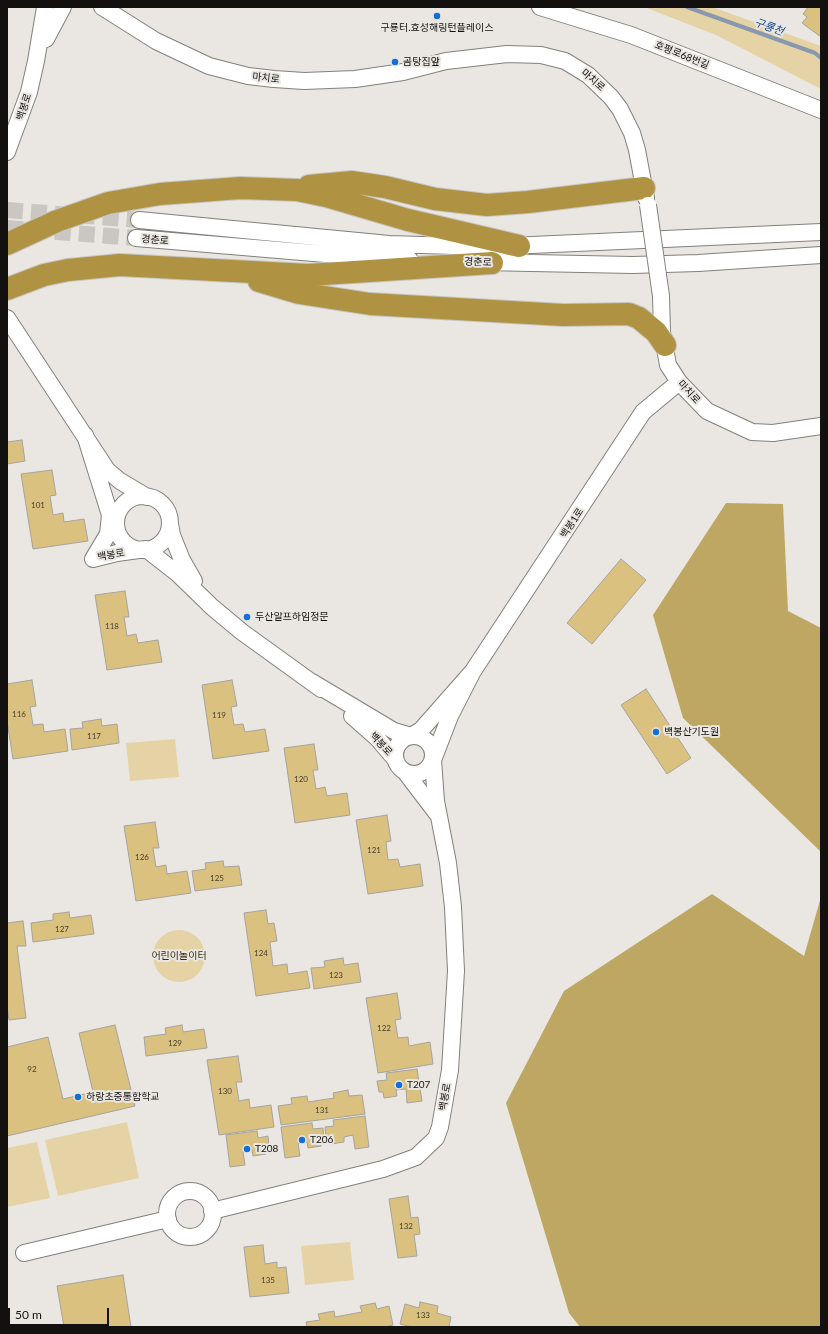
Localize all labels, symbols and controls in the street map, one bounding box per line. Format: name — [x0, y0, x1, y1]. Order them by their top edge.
marker: 구룡터.효성해링턴플레이스 — [432, 11, 442, 21]
water label: 구룡천 — [752, 16, 786, 38]
place label: 구룡터.효성해링턴플레이스 — [381, 22, 493, 34]
street label: 호평로68번길 — [653, 39, 711, 71]
place label: 곰탕집앞 — [403, 56, 440, 68]
marker: 곰탕집앞 — [390, 57, 400, 67]
street label: 마치로 — [579, 66, 607, 94]
street label: 마치로 — [252, 71, 280, 85]
street label: 백봉로 — [14, 92, 34, 122]
street label: 경춘로 — [141, 233, 169, 247]
street label: 경춘로 — [464, 256, 492, 268]
street label: 마치로 — [675, 378, 703, 406]
house number: 101 — [31, 500, 45, 510]
street label: 백봉1로 — [558, 506, 586, 540]
street label: 백봉로 — [96, 547, 126, 563]
place label: 두산알프하임정문 — [255, 611, 329, 623]
marker: 두산알프하임정문 — [242, 612, 252, 622]
house number: 118 — [105, 621, 119, 631]
house number: 116 — [12, 709, 26, 719]
house number: 119 — [212, 710, 226, 720]
place label: 백봉산기도원 — [664, 726, 719, 738]
marker: 백봉산기도원 — [651, 727, 661, 737]
street label: 백봉로 — [367, 730, 395, 758]
house number: 117 — [87, 731, 101, 741]
house number: 120 — [294, 774, 308, 784]
house number: 121 — [367, 845, 381, 855]
house number: 126 — [135, 852, 149, 862]
house number: 125 — [210, 873, 224, 883]
house number: 127 — [55, 924, 69, 934]
house number: 124 — [254, 948, 268, 958]
park label: 어린이놀이터 — [151, 950, 207, 962]
house number: 123 — [329, 970, 343, 980]
house number: 122 — [377, 1023, 391, 1033]
house number: 129 — [168, 1038, 182, 1048]
house number: 92 — [27, 1064, 37, 1074]
place label: T207 — [407, 1079, 430, 1091]
marker: T207 — [394, 1080, 404, 1090]
street label: 백봉로 — [437, 1082, 453, 1112]
house number: 130 — [218, 1086, 232, 1096]
place label: 하랑초중통합학교 — [86, 1091, 160, 1103]
marker: 하랑초중통합학교 — [73, 1092, 83, 1102]
house number: 131 — [315, 1105, 329, 1115]
place label: T206 — [310, 1134, 333, 1146]
marker: T206 — [297, 1135, 307, 1145]
place label: T208 — [255, 1143, 278, 1155]
marker: T208 — [242, 1144, 252, 1154]
house number: 132 — [399, 1221, 413, 1231]
house number: 135 — [261, 1275, 275, 1285]
scale bar — [10, 1300, 111, 1326]
text: 50 m — [15, 1307, 42, 1322]
house number: 133 — [416, 1310, 430, 1320]

